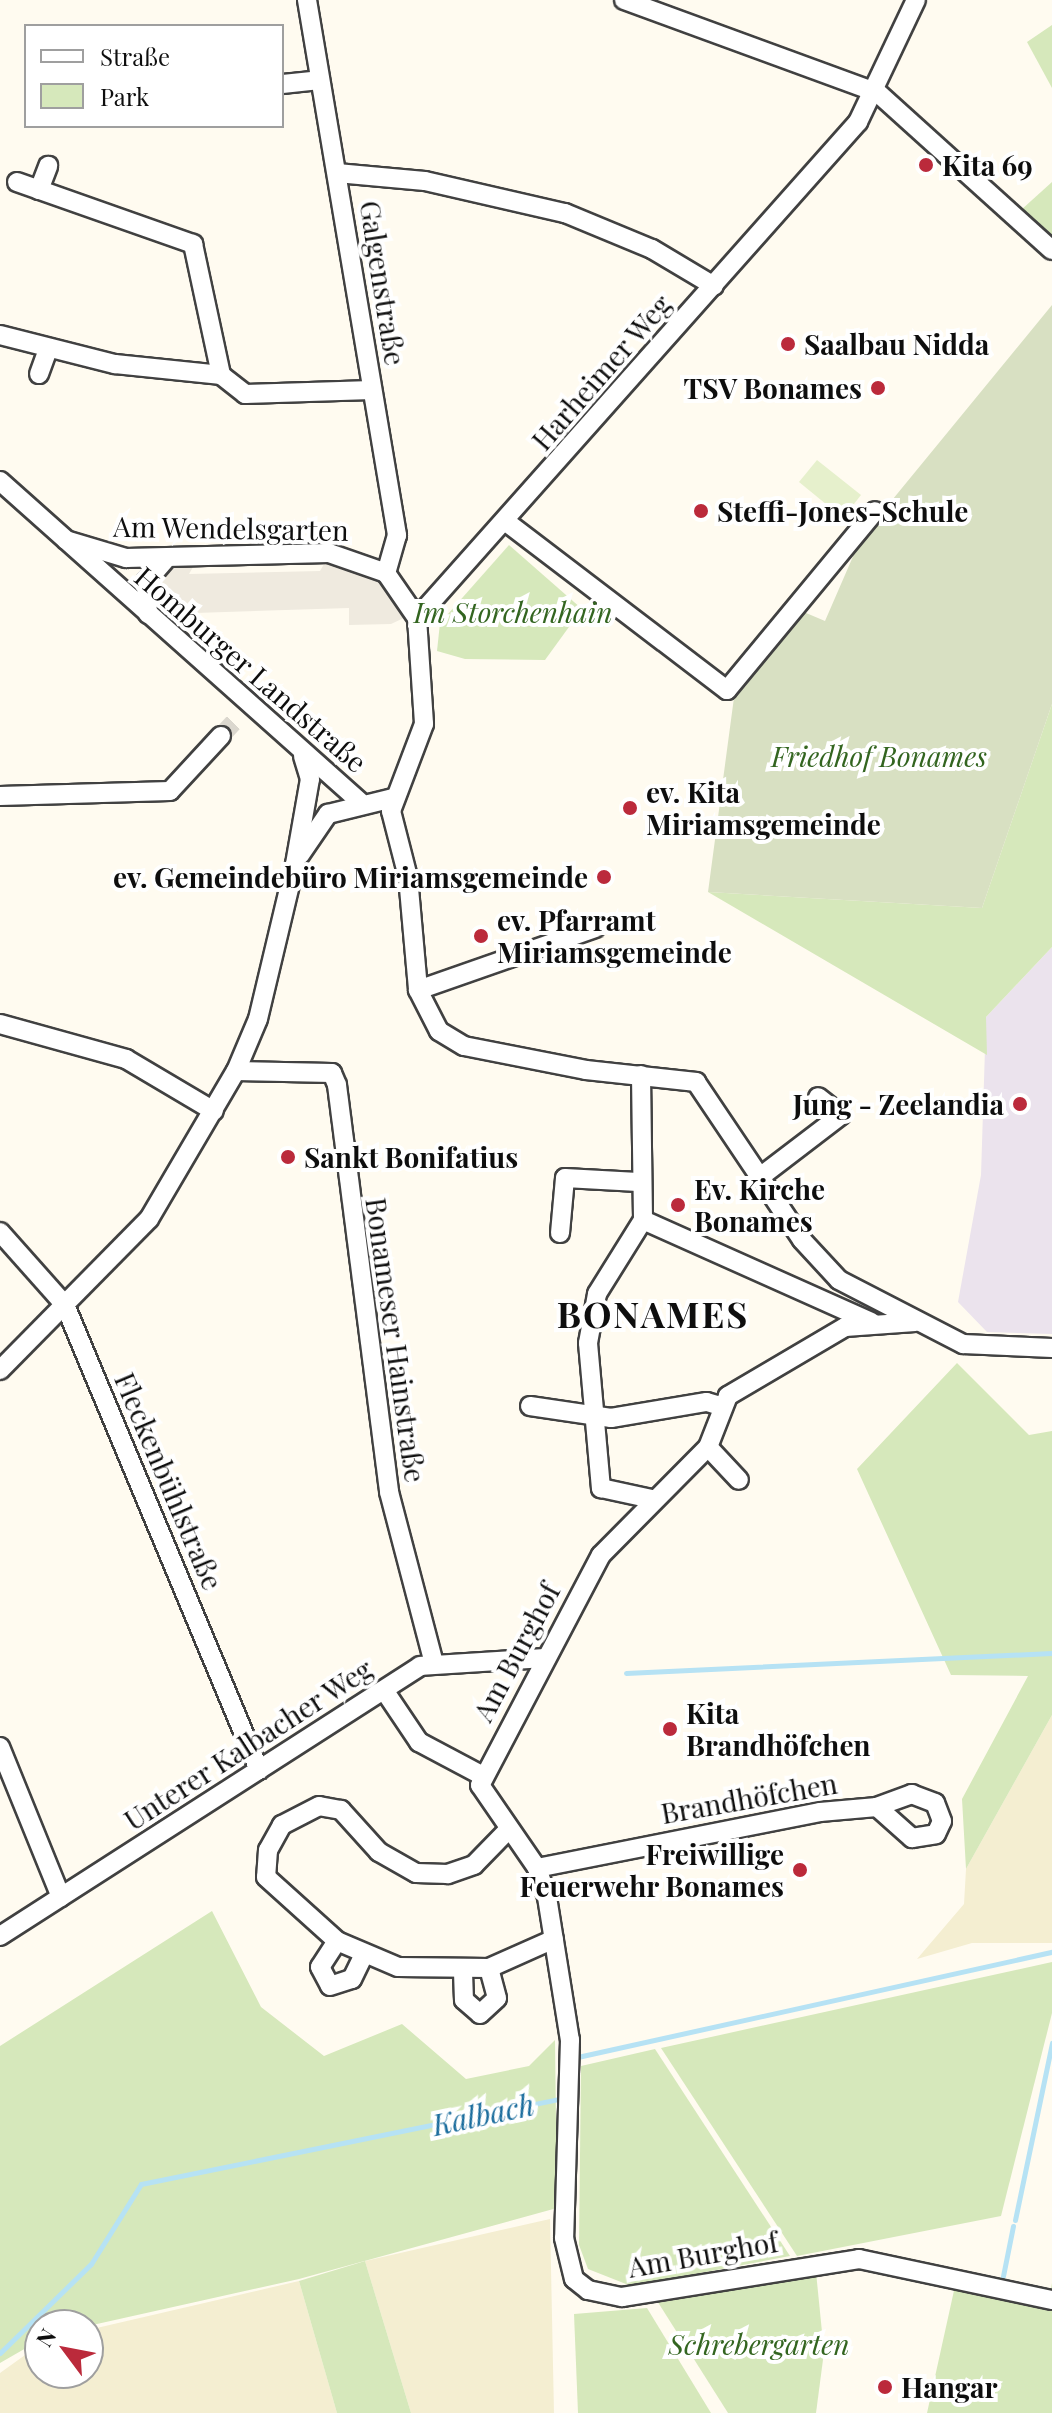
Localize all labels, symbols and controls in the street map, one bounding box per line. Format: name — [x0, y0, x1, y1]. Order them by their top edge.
legend — [24, 24, 284, 128]
text: Straße — [100, 40, 170, 72]
text: Park — [100, 80, 149, 112]
place label: Kita 69 — [942, 148, 1033, 182]
marker: Kita 69 — [917, 156, 935, 174]
street label: Galgenstraße — [353, 198, 413, 368]
street label: Harheimer Weg — [524, 287, 678, 457]
place label: Saalbau Nidda — [804, 327, 989, 361]
marker: Saalbau Nidda — [779, 335, 797, 353]
place label: TSV Bonames — [683, 371, 862, 405]
marker: TSV Bonames — [869, 379, 887, 397]
place label: Steffi-Jones-Schule — [717, 494, 968, 528]
marker: Steffi-Jones-Schule — [692, 502, 710, 520]
street label: Am Wendelsgarten — [113, 509, 349, 547]
street label: Homburger Landstraße — [128, 559, 374, 779]
park label: Im Storchenhain — [414, 595, 612, 629]
park label: Friedhof Bonames — [771, 739, 987, 773]
place label: ev. Kita Miriamsgemeinde — [646, 775, 881, 841]
marker: ev. Kita Miriamsgemeinde — [621, 799, 639, 817]
place label: ev. Gemeindebüro Miriamsgemeinde — [113, 860, 588, 894]
marker: ev. Gemeindebüro Miriamsgemeinde — [595, 868, 613, 886]
place label: ev. Pfarramt Miriamsgemeinde — [497, 903, 732, 969]
marker: ev. Pfarramt Miriamsgemeinde — [472, 927, 490, 945]
place label: Jung - Zeelandia — [793, 1087, 1004, 1121]
marker: Jung - Zeelandia — [1011, 1095, 1029, 1113]
place label: Sankt Bonifatius — [304, 1140, 518, 1174]
marker: Sankt Bonifatius — [279, 1148, 297, 1166]
place label: Ev. Kirche Bonames — [694, 1172, 825, 1238]
street label: Bonameser Hainstraße — [359, 1195, 433, 1485]
marker: Ev. Kirche Bonames — [669, 1196, 687, 1214]
district label: BONAMES — [557, 1292, 749, 1336]
street label: Fleckenbühlstraße — [108, 1367, 230, 1595]
street label: Am Burghof — [466, 1577, 566, 1727]
street label: Unterer Kalbacher Weg — [117, 1651, 379, 1837]
place label: Kita Brandhöfchen — [686, 1696, 871, 1762]
marker: Kita Brandhöfchen — [661, 1720, 679, 1738]
street label: Brandhöfchen — [658, 1766, 840, 1830]
place label: Freiwillige Feuerwehr Bonames — [519, 1837, 784, 1903]
marker: Freiwillige Feuerwehr Bonames — [791, 1861, 809, 1879]
water label: Kalbach — [429, 2086, 537, 2142]
street label: Am Burghof — [625, 2224, 781, 2284]
north arrow — [24, 2309, 104, 2389]
text: N — [28, 2323, 62, 2352]
park label: Schrebergarten — [669, 2327, 849, 2361]
place label: Hangar — [901, 2370, 998, 2404]
marker: Hangar — [876, 2378, 894, 2396]

